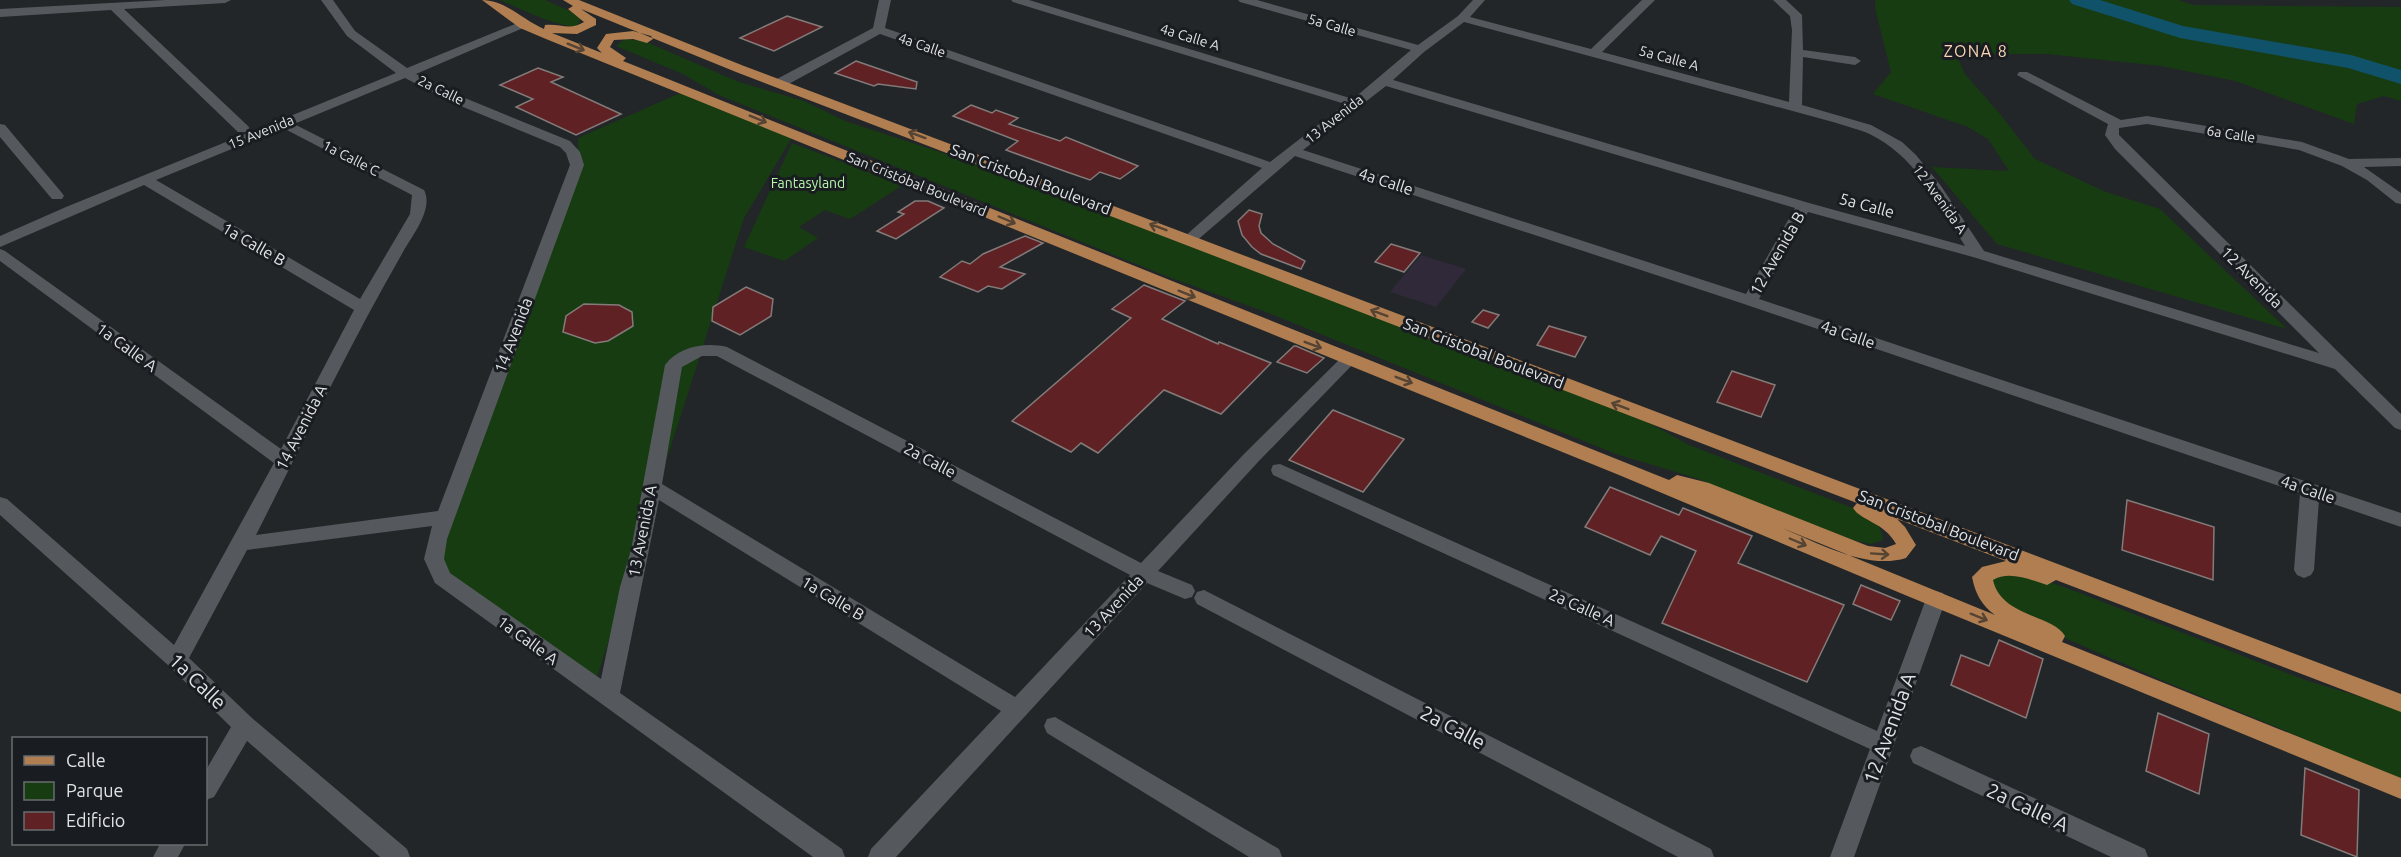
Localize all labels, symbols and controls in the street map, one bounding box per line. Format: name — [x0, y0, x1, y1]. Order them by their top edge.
street label: 5a Calle — [1306, 11, 1358, 39]
street label: 4a Calle A — [1158, 20, 1222, 54]
street label: 4a Calle — [896, 29, 948, 61]
one-way arrow — [567, 42, 585, 53]
street label: 5a Calle A — [1637, 42, 1701, 74]
district label: ZONA 8 — [1944, 42, 2008, 60]
street label: 2a Calle — [415, 72, 467, 108]
street label: 13 Avenida — [1302, 91, 1366, 147]
street label: 15 Avenida — [226, 112, 296, 152]
one-way arrow — [748, 114, 766, 125]
street label: 6a Calle — [2205, 122, 2257, 146]
one-way arrow — [908, 129, 927, 140]
street label: 1a Calle C — [320, 137, 382, 179]
street label: San Cristobal Boulevard — [948, 140, 1114, 218]
street label: San Cristóbal Boulevard — [845, 149, 989, 219]
street label: 12 Avenida A — [1910, 161, 1970, 237]
street label: 4a Calle — [1357, 164, 1415, 198]
park label: Fantasyland — [771, 175, 845, 191]
street label: 5a Calle — [1838, 189, 1896, 221]
street label: 12 Avenida B — [1746, 208, 1808, 298]
one-way arrow — [997, 215, 1015, 226]
street label: 1a Calle B — [219, 219, 289, 269]
one-way arrow — [1150, 221, 1168, 232]
street label: 12 Avenida — [2218, 243, 2286, 311]
one-way arrow — [1177, 289, 1196, 300]
street label: 14 Avenida — [490, 295, 536, 375]
one-way arrow — [1371, 307, 1389, 318]
street label: San Cristobal Boulevard — [1401, 314, 1567, 392]
street label: 4a Calle — [1819, 316, 1877, 352]
street label: 1a Calle A — [93, 319, 161, 375]
one-way arrow — [1303, 340, 1322, 351]
one-way arrow — [1395, 375, 1413, 386]
street label: 14 Avenida A — [272, 381, 330, 473]
one-way arrow — [1611, 399, 1630, 410]
street label: 2a Calle — [901, 439, 959, 481]
street label: 4a Calle — [2279, 471, 2337, 507]
street label: 13 Avenida A — [624, 483, 660, 578]
street label: San Cristobal Boulevard — [1856, 486, 2022, 564]
one-way arrow — [1789, 537, 1807, 548]
one-way arrow — [1869, 549, 1889, 560]
street label: 13 Avenida — [1079, 571, 1147, 641]
street label: 1a Calle B — [798, 572, 868, 624]
street label: 2a Calle A — [1546, 584, 1618, 630]
street label: 1a Calle A — [494, 612, 562, 668]
one-way arrow — [1969, 612, 1987, 623]
street label: 1a Calle — [165, 648, 231, 714]
street label: 12 Avenida A — [1858, 669, 1920, 787]
street label: 2a Calle — [1417, 700, 1489, 754]
legend — [12, 737, 207, 845]
text: Calle — [66, 750, 106, 770]
street label: 2a Calle A — [1983, 778, 2073, 836]
text: Parque — [66, 780, 123, 800]
text: Edificio — [66, 810, 125, 830]

